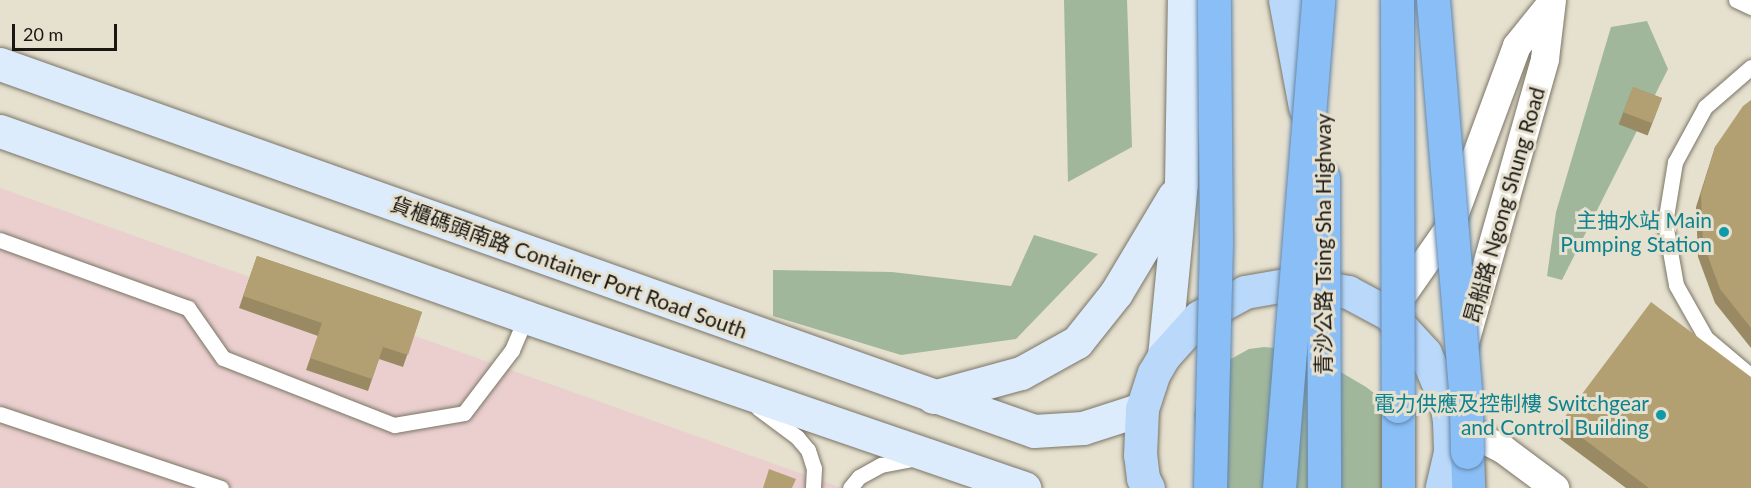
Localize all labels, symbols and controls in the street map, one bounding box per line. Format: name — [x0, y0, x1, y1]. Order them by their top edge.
scale bar — [15, 12, 120, 50]
text: 20 m — [23, 23, 63, 45]
street label: 昂船路 Ngong Shung Road — [1458, 84, 1550, 326]
street label: 青沙公路 Tsing Sha Highway — [1310, 113, 1336, 375]
street label: 貨櫃碼頭南路 Container Port Road South — [387, 190, 751, 344]
place label: 主抽水站 Main Pumping Station — [1560, 207, 1712, 257]
marker: 主抽水站 Main Pumping Station — [1717, 225, 1731, 239]
place label: 電力供應及控制樓 Switchgear and Control Building — [1374, 390, 1649, 440]
marker: 電力供應及控制樓 Switchgear and Control Building — [1654, 408, 1668, 422]

